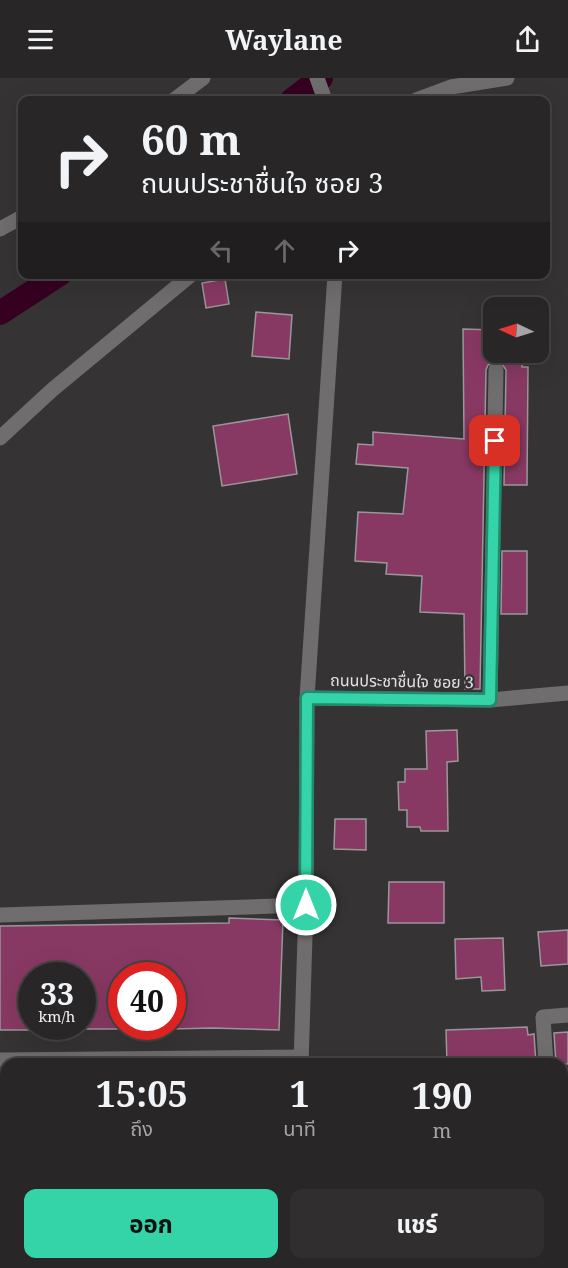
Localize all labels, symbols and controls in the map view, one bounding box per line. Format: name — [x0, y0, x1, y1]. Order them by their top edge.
text: Waylane — [225, 21, 343, 58]
icon: menu — [24, 23, 57, 56]
icon: share — [511, 23, 544, 56]
text: 60 m — [141, 110, 241, 167]
icon: right — [42, 120, 120, 198]
text: ถนนประชาชื่นใจ ซอย 3 — [141, 164, 383, 201]
icon: left — [205, 234, 238, 267]
icon: ahead — [268, 234, 301, 267]
icon: right — [331, 234, 364, 267]
north arrow — [483, 297, 549, 363]
map controls — [483, 297, 549, 363]
pin — [469, 415, 520, 466]
icon: arrive — [478, 424, 511, 457]
street label: ถนนประชาชื่นใจ ซอย 3 — [330, 669, 474, 693]
position arrow — [274, 873, 338, 937]
speed limit sign: 40 — [108, 962, 186, 1040]
text: 33 — [40, 973, 74, 1014]
text: km/h — [39, 1006, 75, 1026]
text: 15:05 — [96, 1069, 188, 1118]
text: 1 — [289, 1069, 310, 1118]
text: 190 — [411, 1071, 472, 1120]
text: ถึง — [130, 1115, 153, 1142]
text: นาที — [283, 1115, 316, 1142]
text: m — [432, 1117, 451, 1144]
button: ออก — [24, 1189, 278, 1258]
button: แชร์ — [290, 1189, 544, 1258]

